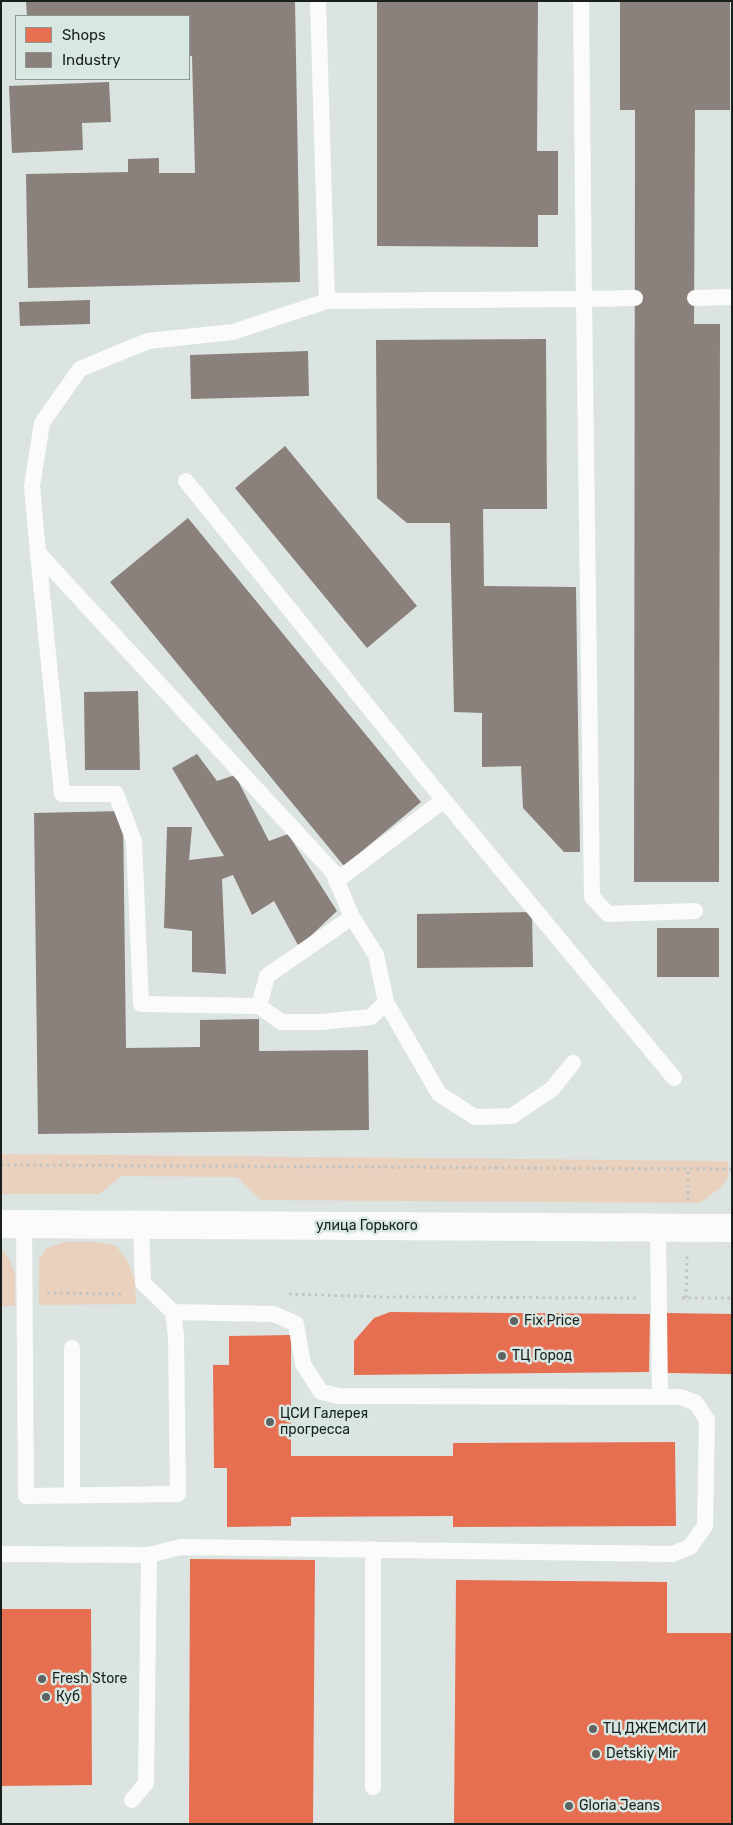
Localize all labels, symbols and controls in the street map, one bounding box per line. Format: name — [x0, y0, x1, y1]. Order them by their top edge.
legend — [15, 15, 190, 80]
text: Shops — [62, 26, 106, 44]
text: Industry — [62, 51, 121, 69]
street label: улица Горького — [316, 1218, 418, 1234]
place label: Fix Price — [524, 1313, 580, 1329]
marker: Fix Price — [508, 1315, 520, 1327]
place label: ТЦ Город — [512, 1348, 572, 1364]
marker: ТЦ Город — [496, 1350, 508, 1362]
place label: ЦСИ Галерея прогресса — [280, 1406, 368, 1438]
marker: ЦСИ Галерея прогресса — [264, 1416, 276, 1428]
place label: Fresh Store — [52, 1671, 127, 1687]
marker: Fresh Store — [36, 1673, 48, 1685]
place label: Куб — [56, 1689, 80, 1705]
marker: Куб — [40, 1691, 52, 1703]
place label: ТЦ ДЖЕМСИТИ — [603, 1721, 706, 1737]
marker: ТЦ ДЖЕМСИТИ — [587, 1723, 599, 1735]
place label: Detskiy Mir — [606, 1746, 678, 1762]
marker: Detskiy Mir — [590, 1748, 602, 1760]
place label: Gloria Jeans — [579, 1798, 660, 1814]
marker: Gloria Jeans — [563, 1800, 575, 1812]

